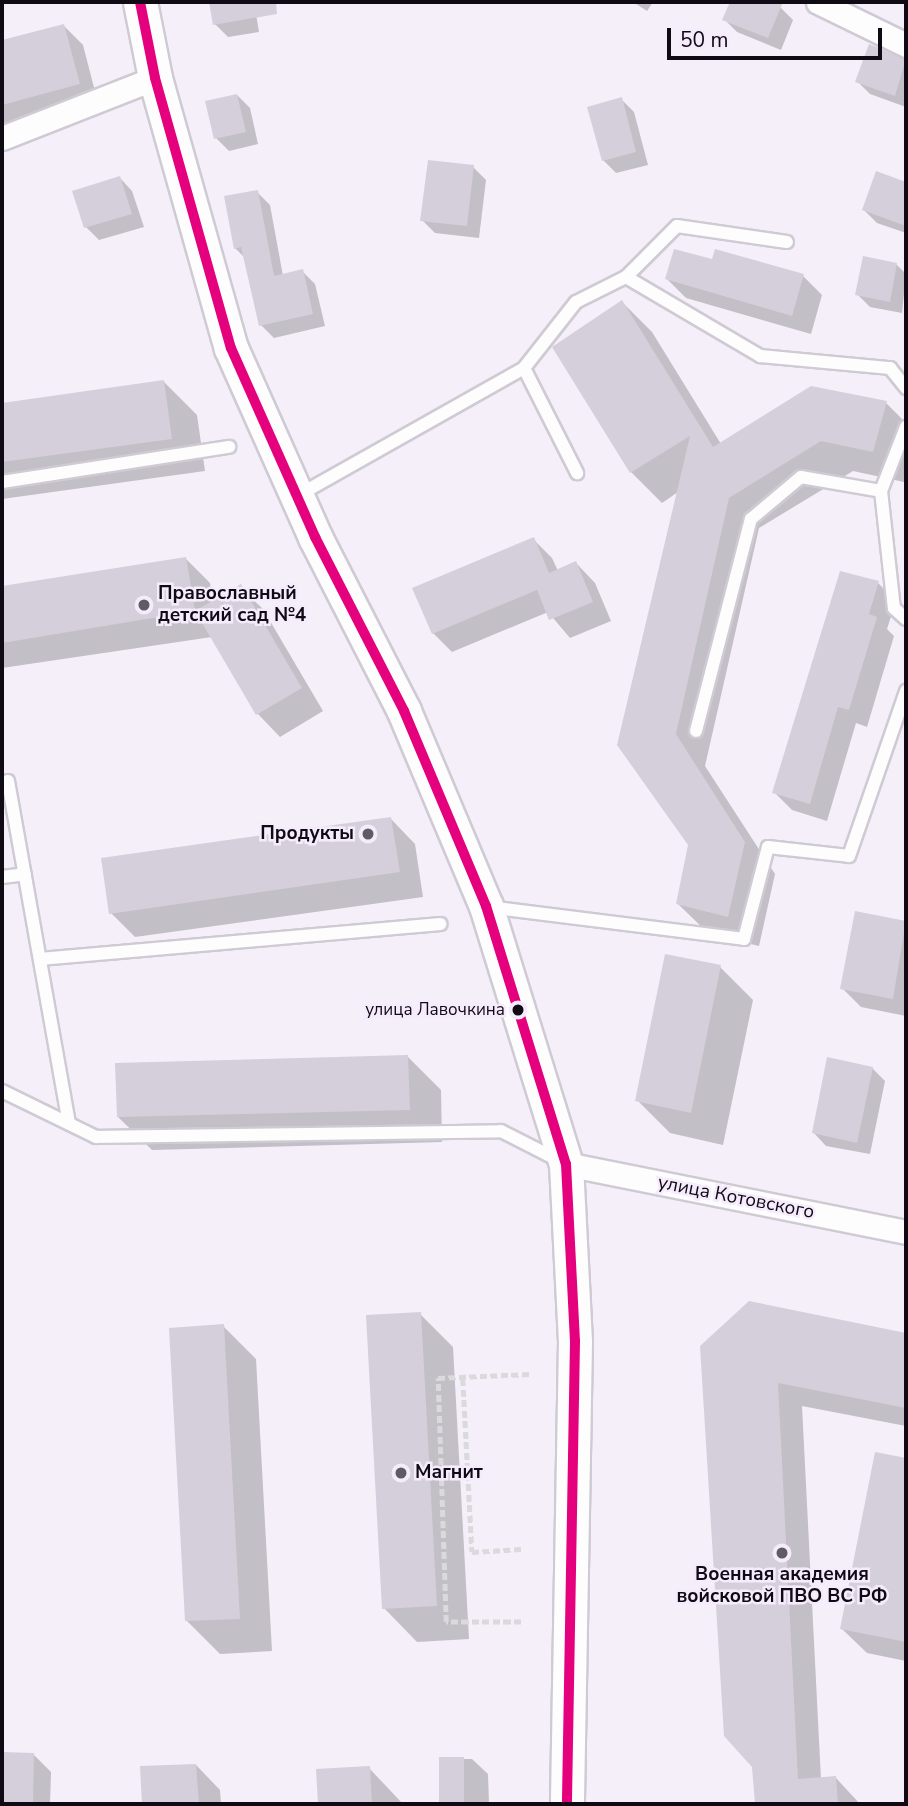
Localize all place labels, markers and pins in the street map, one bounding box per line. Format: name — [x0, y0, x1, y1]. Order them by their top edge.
place label: Православный детский сад №4 — [158, 583, 306, 627]
marker: Православный детский сад №4 — [136, 597, 152, 613]
place label: Продукты — [260, 823, 354, 845]
marker: Продукты — [360, 826, 376, 842]
place label: улица Лавочкина — [365, 1000, 505, 1020]
marker: улица Лавочкина — [511, 1003, 525, 1017]
place label: Магнит — [415, 1462, 483, 1484]
marker: Магнит — [393, 1465, 409, 1481]
marker: Военная академия войсковой ПВО ВС РФ — [774, 1545, 790, 1561]
place label: Военная академия войсковой ПВО ВС РФ — [676, 1564, 888, 1608]

